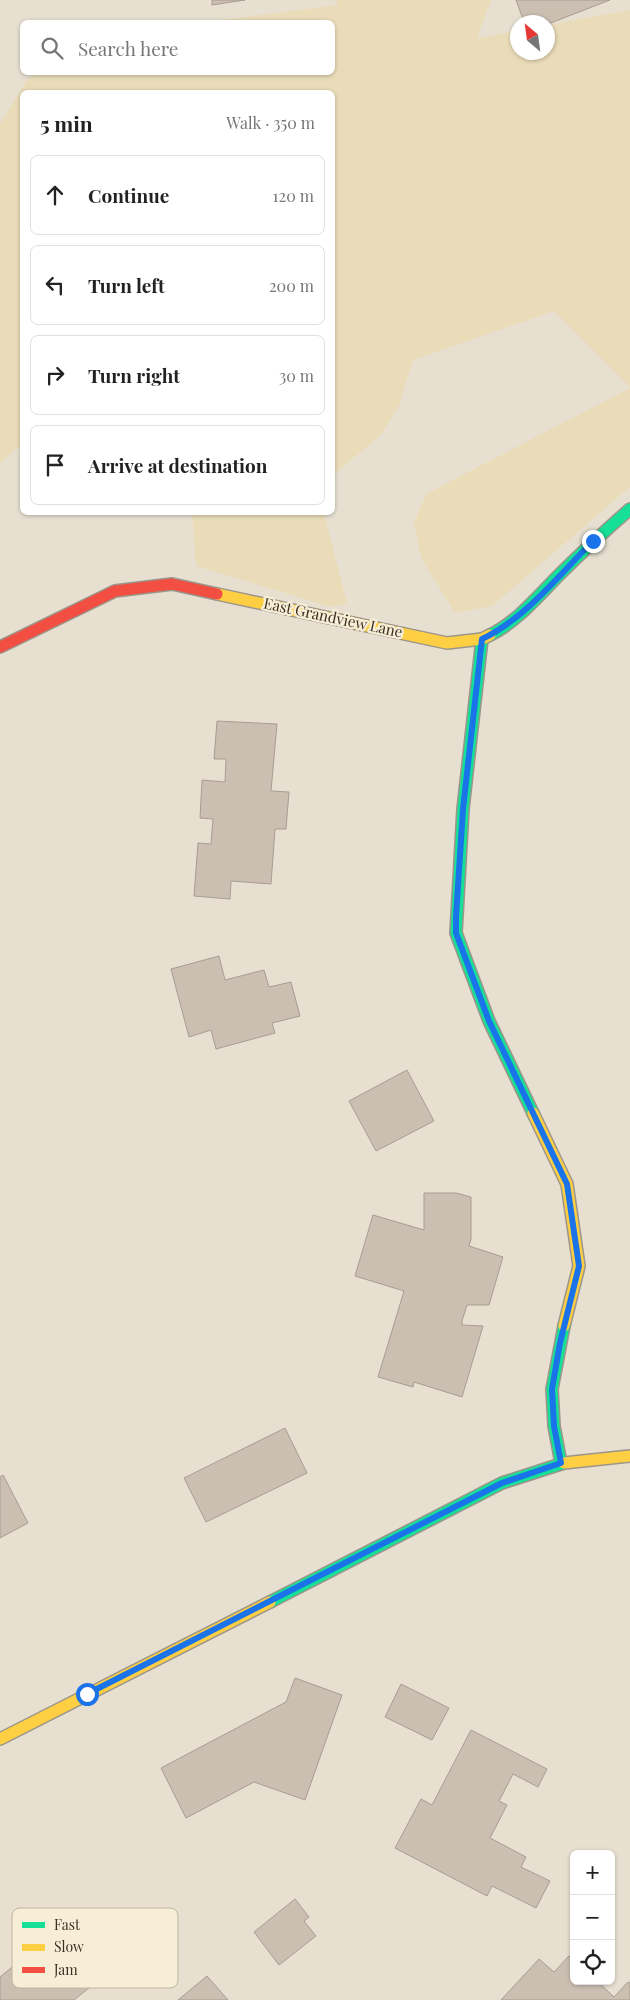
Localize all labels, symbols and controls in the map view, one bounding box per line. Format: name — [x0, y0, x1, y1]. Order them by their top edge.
north arrow — [510, 15, 555, 60]
search box — [20, 20, 335, 75]
icon: search — [38, 34, 66, 62]
text: Search here — [78, 35, 178, 61]
text: 5 min — [40, 109, 93, 137]
text: Walk · 350 m — [226, 112, 315, 133]
icon: ahead — [41, 181, 69, 209]
text: Continue — [88, 182, 169, 208]
text: 120 m — [273, 185, 314, 206]
icon: left — [41, 271, 69, 299]
text: Turn left — [88, 272, 165, 298]
text: 200 m — [269, 275, 314, 296]
icon: right — [41, 361, 69, 389]
text: Turn right — [88, 362, 180, 388]
text: 30 m — [279, 365, 314, 386]
icon: arrive — [41, 451, 69, 479]
text: Arrive at destination — [88, 452, 268, 478]
route end — [582, 530, 605, 553]
street label: East Grandview Lane — [262, 593, 404, 642]
route start — [76, 1683, 99, 1706]
map controls — [570, 1850, 615, 1985]
button: + — [570, 1850, 615, 1895]
button: − — [570, 1895, 615, 1940]
legend — [12, 1908, 178, 1988]
text: Fast — [54, 1915, 81, 1934]
text: Slow — [54, 1937, 84, 1956]
button: locate — [570, 1940, 615, 1985]
text: Jam — [53, 1960, 78, 1979]

